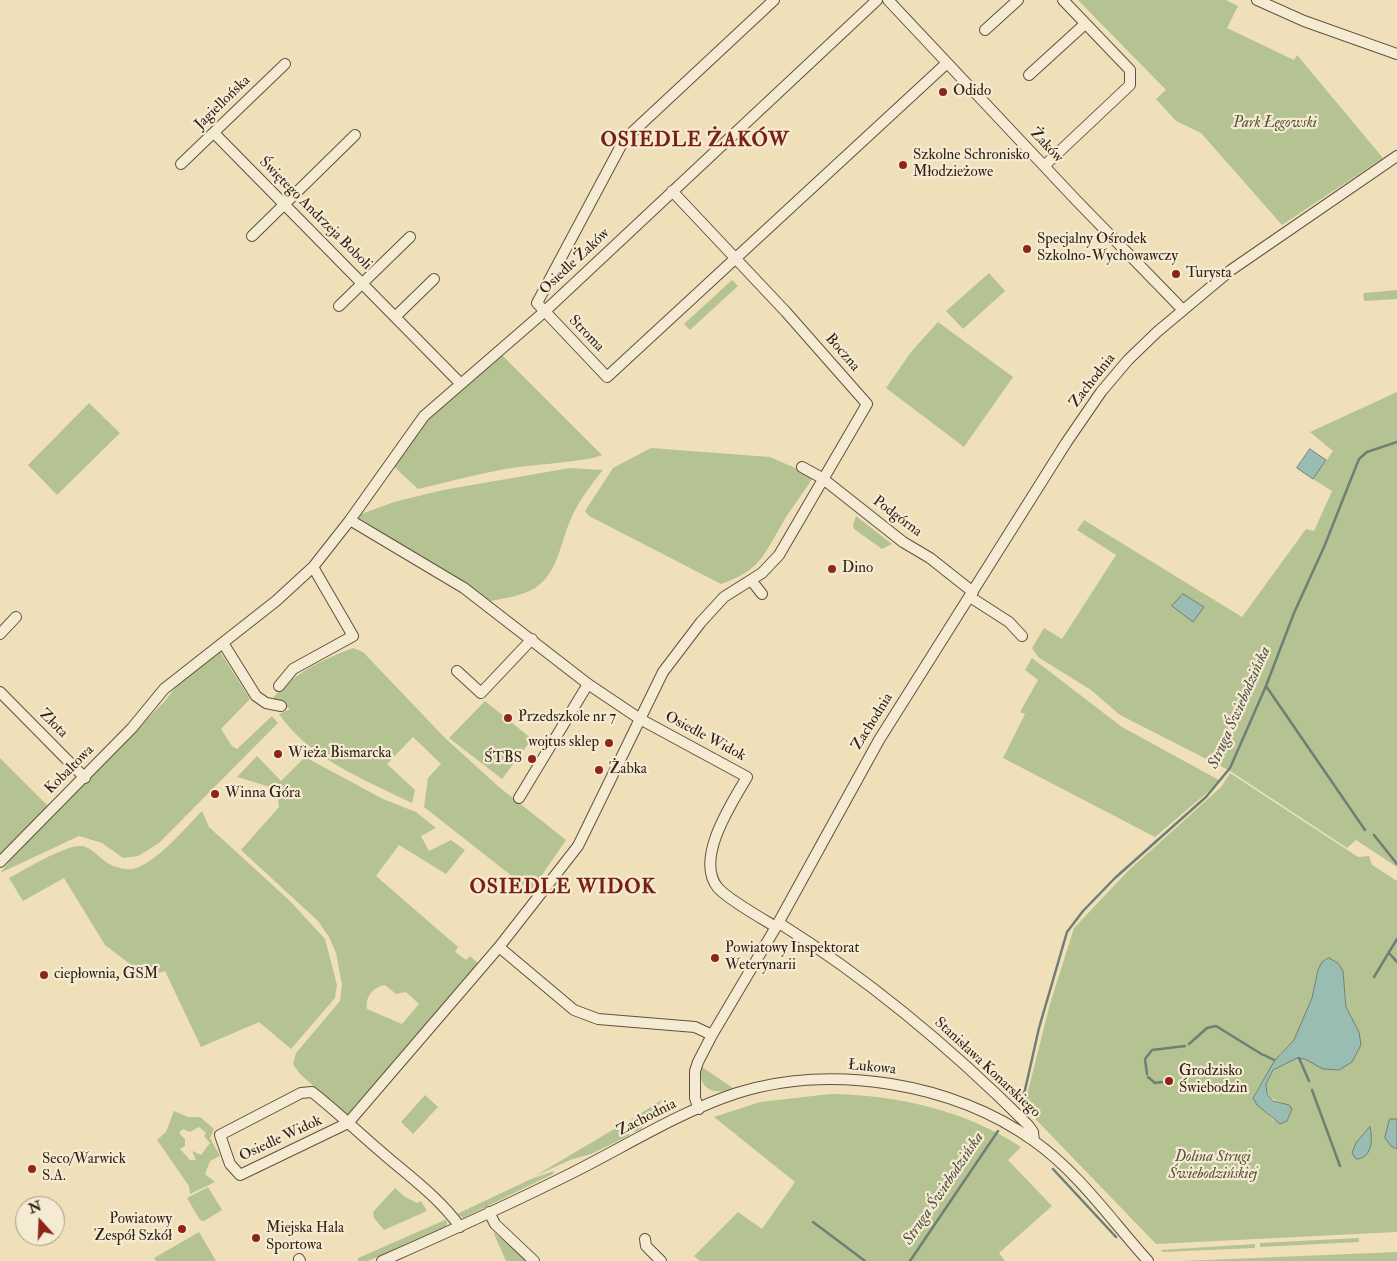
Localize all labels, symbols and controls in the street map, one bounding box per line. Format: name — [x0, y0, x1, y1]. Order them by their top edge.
street label: Jagiellońska — [191, 72, 255, 134]
place label: Odido — [953, 83, 991, 101]
marker: Odido — [937, 86, 949, 98]
park label: Park Łęgowski — [1233, 115, 1317, 133]
street label: Żaków — [1026, 125, 1066, 167]
district label: OSIEDLE ŻAKÓW — [599, 130, 791, 154]
place label: Szkolne Schronisko Młodzieżowe — [913, 147, 1030, 182]
street label: Świętego Andrzeja Boboli — [255, 154, 375, 274]
marker: Szkolne Schronisko Młodzieżowe — [897, 159, 909, 171]
street label: Osiedle Żaków — [536, 225, 614, 299]
place label: Specjalny Ośrodek Szkolno-Wychowawczy — [1037, 231, 1178, 266]
marker: Specjalny Ośrodek Szkolno-Wychowawczy — [1021, 243, 1033, 255]
place label: Turysta — [1186, 265, 1232, 283]
marker: Turysta — [1170, 268, 1182, 280]
street label: Stroma — [564, 312, 608, 356]
street label: Boczna — [821, 330, 863, 376]
street label: Zachodnia — [1066, 350, 1120, 412]
street label: Podgórna — [869, 493, 925, 541]
place label: Dino — [842, 560, 873, 578]
marker: Dino — [826, 563, 838, 575]
water label: Struga Świebodzińska — [1204, 644, 1276, 772]
street label: Zachodnia — [848, 690, 898, 754]
street label: Złota — [35, 706, 71, 742]
street label: Osiedle Widok — [661, 708, 749, 766]
place label: Przedszkole nr 7 — [518, 709, 616, 727]
marker: Przedszkole nr 7 — [502, 712, 514, 724]
place label: wojtus sklep — [528, 734, 599, 752]
marker: wojtus sklep — [603, 737, 615, 749]
street label: Kobaltowa — [42, 742, 98, 798]
place label: Wieża Bismarcka — [288, 745, 392, 763]
marker: Wieża Bismarcka — [272, 748, 284, 760]
place label: ŚTBS — [484, 750, 522, 768]
marker: ŚTBS — [526, 753, 538, 765]
place label: Żabka — [609, 761, 647, 779]
marker: Żabka — [593, 764, 605, 776]
place label: Winna Góra — [225, 785, 301, 803]
marker: Winna Góra — [209, 788, 221, 800]
district label: OSIEDLE WIDOK — [468, 877, 658, 901]
place label: Powiatowy Inspektorat Weterynarii — [725, 940, 859, 975]
marker: Powiatowy Inspektorat Weterynarii — [709, 952, 721, 964]
place label: ciepłownia, GSM — [54, 966, 158, 984]
marker: ciepłownia, GSM — [38, 969, 50, 981]
street label: Stanisława Konarskiego — [930, 1014, 1044, 1122]
street label: Łukowa — [847, 1057, 897, 1079]
place label: Grodzisko Świebodzin — [1179, 1063, 1248, 1098]
marker: Grodzisko Świebodzin — [1163, 1075, 1175, 1087]
street label: Zachodnia — [614, 1095, 680, 1141]
street label: Osiedle Widok — [237, 1112, 325, 1166]
water label: Struga Świebodzińska — [899, 1129, 989, 1249]
park label: Dolina Strugi Świebodzińskiej — [1169, 1149, 1257, 1184]
place label: Seco/Warwick S.A. — [42, 1151, 126, 1186]
marker: Seco/Warwick S.A. — [26, 1163, 38, 1175]
north arrow — [15, 1196, 65, 1246]
text: N — [26, 1197, 44, 1218]
place label: Powiatowy Zespół Szkół — [94, 1211, 172, 1246]
place label: Miejska Hala Sportowa — [266, 1220, 344, 1255]
marker: Powiatowy Zespół Szkół — [176, 1223, 188, 1235]
marker: Miejska Hala Sportowa — [250, 1232, 262, 1244]

